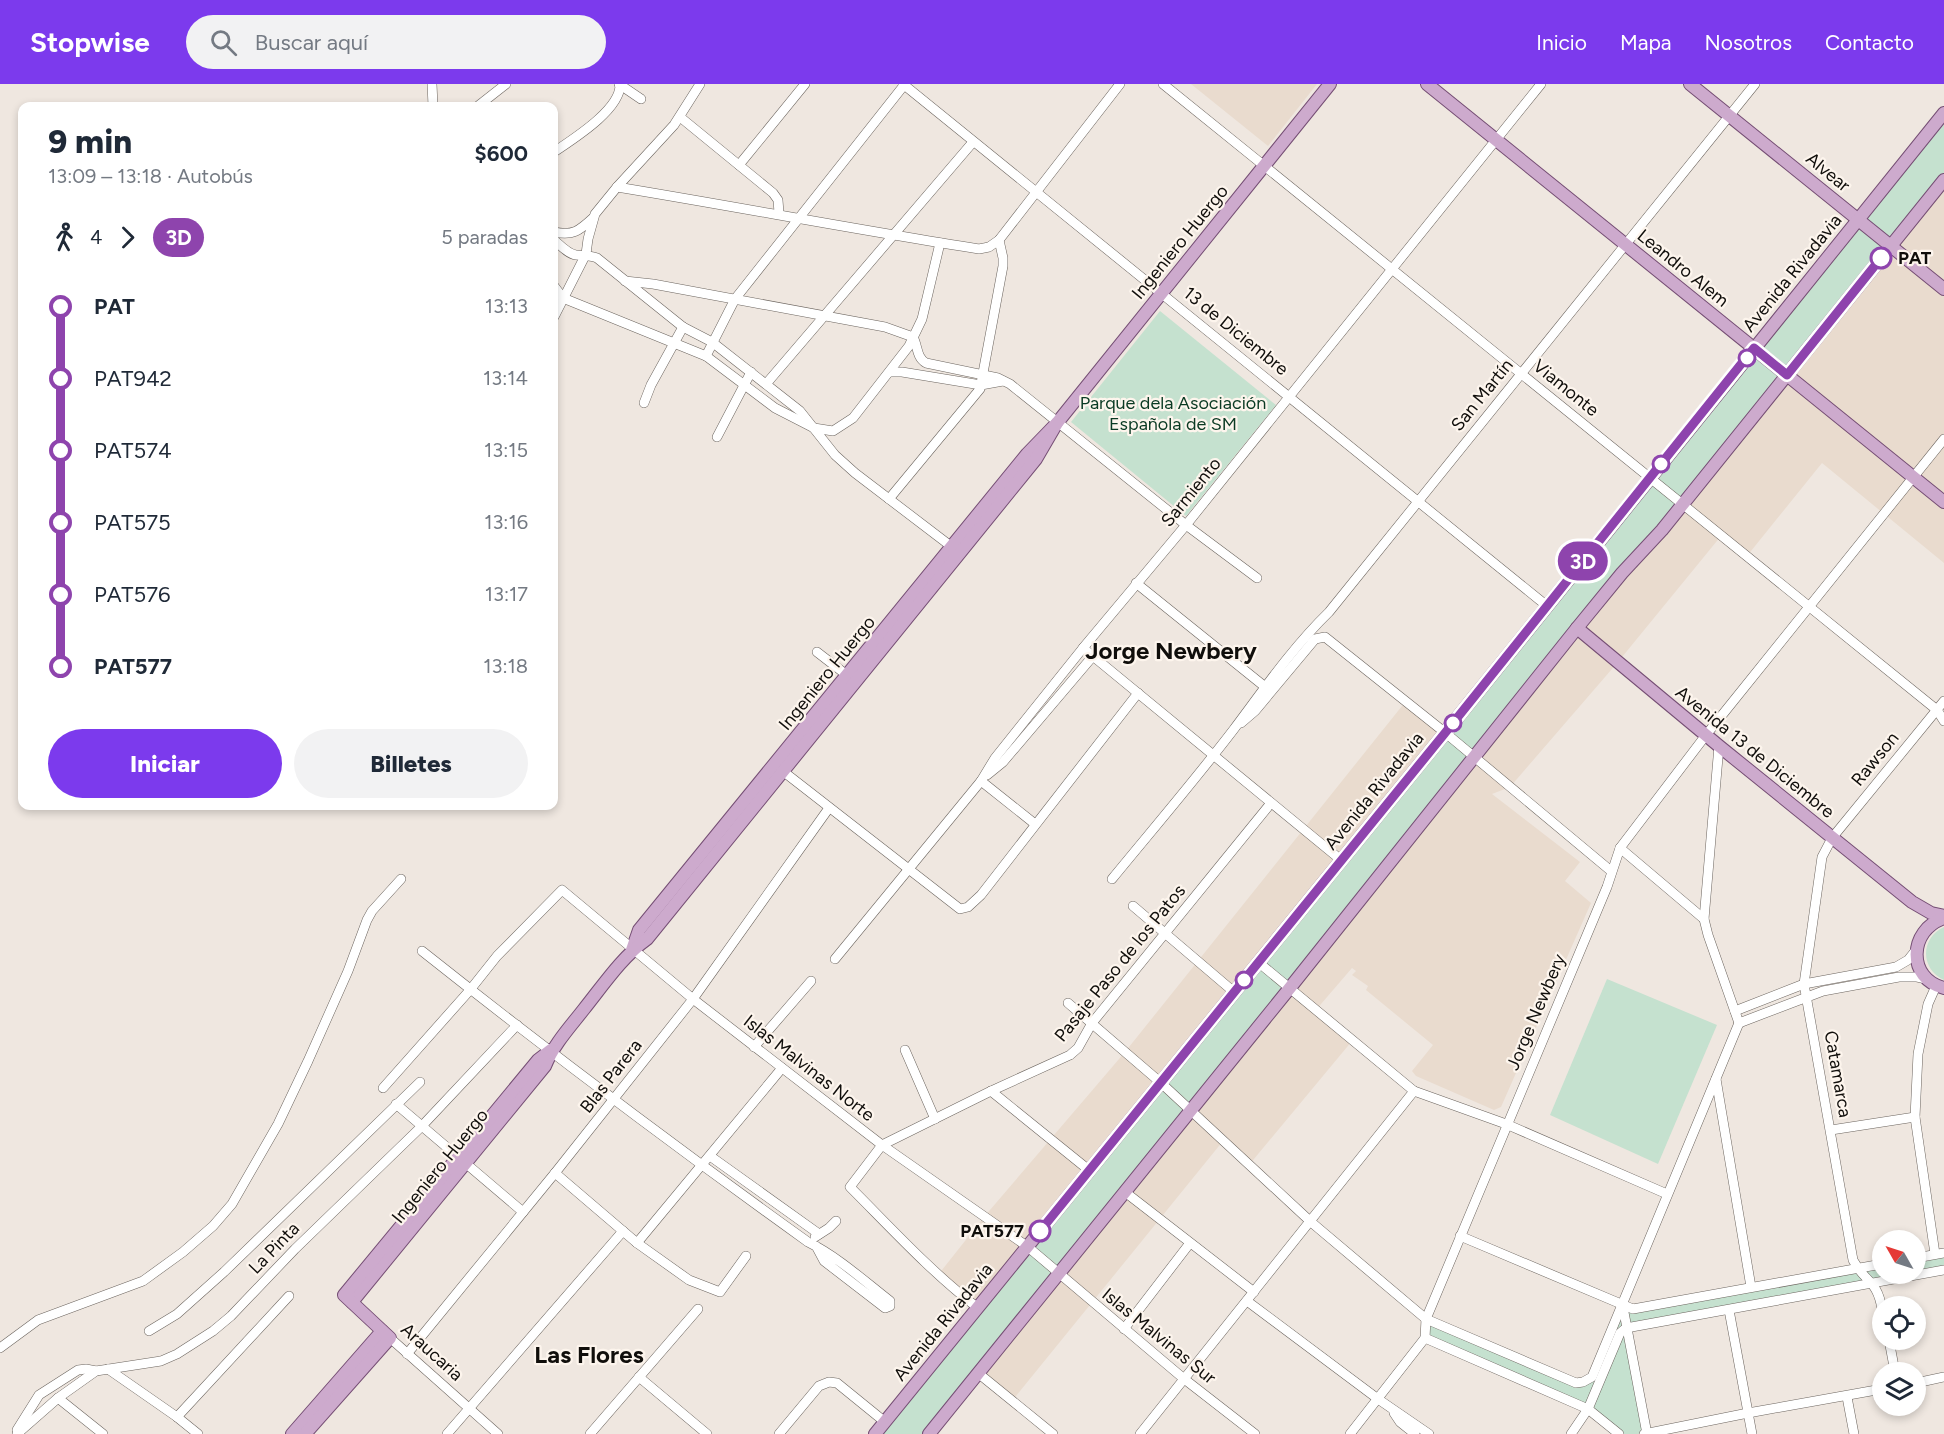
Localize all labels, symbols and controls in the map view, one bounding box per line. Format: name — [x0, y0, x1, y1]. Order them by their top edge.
search box — [186, 15, 606, 69]
text: Stopwise — [30, 25, 150, 59]
icon: search — [207, 26, 240, 59]
text: Buscar aquí — [255, 29, 368, 56]
text: Inicio — [1536, 30, 1587, 55]
text: Mapa — [1620, 30, 1672, 55]
text: Nosotros — [1705, 30, 1792, 55]
text: Contacto — [1825, 30, 1914, 55]
text: 9 min — [48, 122, 132, 161]
text: $600 — [475, 140, 528, 167]
street label: Alvear — [1801, 148, 1855, 196]
text: 13:09 – 13:18 · Autobús — [48, 164, 253, 188]
street label: Ingeniero Huergo — [1127, 180, 1233, 304]
street label: Avenida Rivadavia — [1738, 210, 1846, 336]
icon: walk — [48, 221, 81, 254]
icon: forward — [111, 221, 144, 254]
street label: Leandro Alem — [1633, 224, 1733, 312]
text: 4 — [90, 225, 102, 249]
text: 3D — [165, 225, 192, 250]
text: 5 paradas — [441, 225, 528, 249]
marker: PAT — [1870, 247, 1892, 269]
place label: PAT — [1898, 247, 1932, 269]
street label: 13 de Diciembre — [1179, 282, 1293, 380]
text: PAT — [94, 293, 135, 320]
text: 13:13 — [485, 294, 528, 318]
unlabelled marker — [1738, 349, 1756, 367]
street label: San Martín — [1446, 355, 1518, 435]
street label: Viamonte — [1529, 355, 1603, 421]
text: PAT942 — [94, 365, 172, 392]
text: 13:14 — [483, 366, 528, 390]
park label: Parque dela Asociación Española de SM — [1080, 392, 1266, 435]
text: PAT574 — [94, 437, 172, 464]
text: 13:15 — [484, 438, 528, 462]
street label: Sarmiento — [1156, 453, 1226, 531]
unlabelled marker — [1652, 455, 1670, 473]
text: PAT575 — [94, 509, 171, 536]
text: 13:16 — [484, 510, 528, 534]
line badge: 3D — [1556, 542, 1610, 580]
text: 3D — [1570, 549, 1596, 574]
text: PAT576 — [94, 581, 170, 608]
text: 13:17 — [485, 582, 528, 606]
street label: Ingeniero Huergo — [774, 611, 880, 735]
district label: Jorge Newbery — [1085, 636, 1257, 665]
text: PAT577 — [94, 653, 172, 680]
text: 13:18 — [483, 654, 528, 678]
street label: Avenida 13 de Diciembre — [1671, 681, 1839, 823]
unlabelled marker — [1444, 714, 1462, 732]
street label: Rawson — [1847, 727, 1903, 791]
street label: Avenida Rivadavia — [1320, 728, 1428, 854]
button: Iniciar — [48, 729, 282, 798]
button: Billetes — [294, 729, 528, 798]
street label: Pasaje Paso de los Patos — [1050, 880, 1190, 1046]
street label: Jorge Newbery — [1502, 950, 1571, 1073]
unlabelled marker — [1235, 971, 1253, 989]
street label: Islas Malvinas Norte — [739, 1010, 879, 1126]
street label: Catamarca — [1820, 1029, 1856, 1119]
street label: Blas Parera — [575, 1035, 647, 1117]
street label: Ingeniero Huergo — [387, 1104, 493, 1228]
street label: La Pinta — [244, 1217, 304, 1279]
place label: PAT577 — [960, 1220, 1024, 1242]
marker: PAT577 — [1029, 1220, 1051, 1242]
north arrow — [1872, 1230, 1926, 1284]
map controls — [1872, 1230, 1926, 1416]
street label: Avenida Rivadavia — [889, 1259, 997, 1385]
street label: Islas Malvinas Sur — [1098, 1283, 1220, 1389]
button: locate — [1872, 1296, 1926, 1350]
street label: Araucaria — [396, 1318, 468, 1386]
district label: Las Flores — [534, 1340, 644, 1369]
button: layers — [1872, 1362, 1926, 1416]

